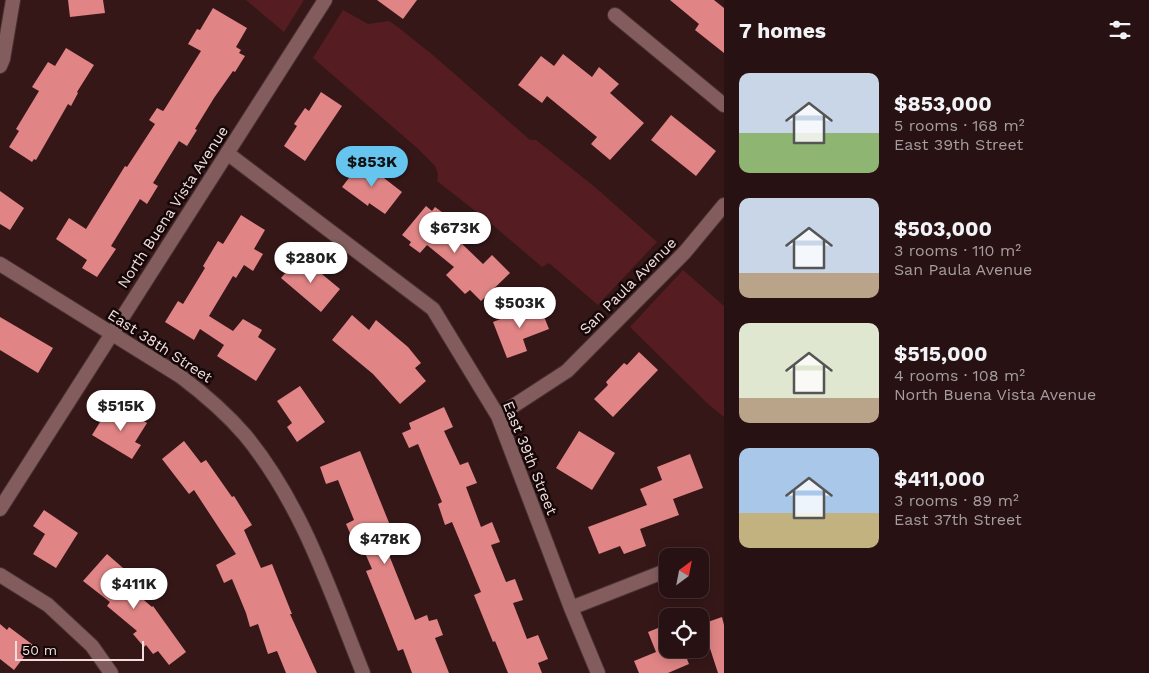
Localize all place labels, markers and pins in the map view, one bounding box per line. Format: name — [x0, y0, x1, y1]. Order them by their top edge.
pin: $853K — [337, 146, 407, 188]
pin: $673K — [420, 212, 490, 254]
pin: $280K — [276, 242, 346, 284]
pin: $503K — [485, 286, 555, 329]
pin: $515K — [86, 390, 156, 432]
pin: $478K — [350, 522, 420, 565]
pin: $411K — [99, 568, 169, 610]

